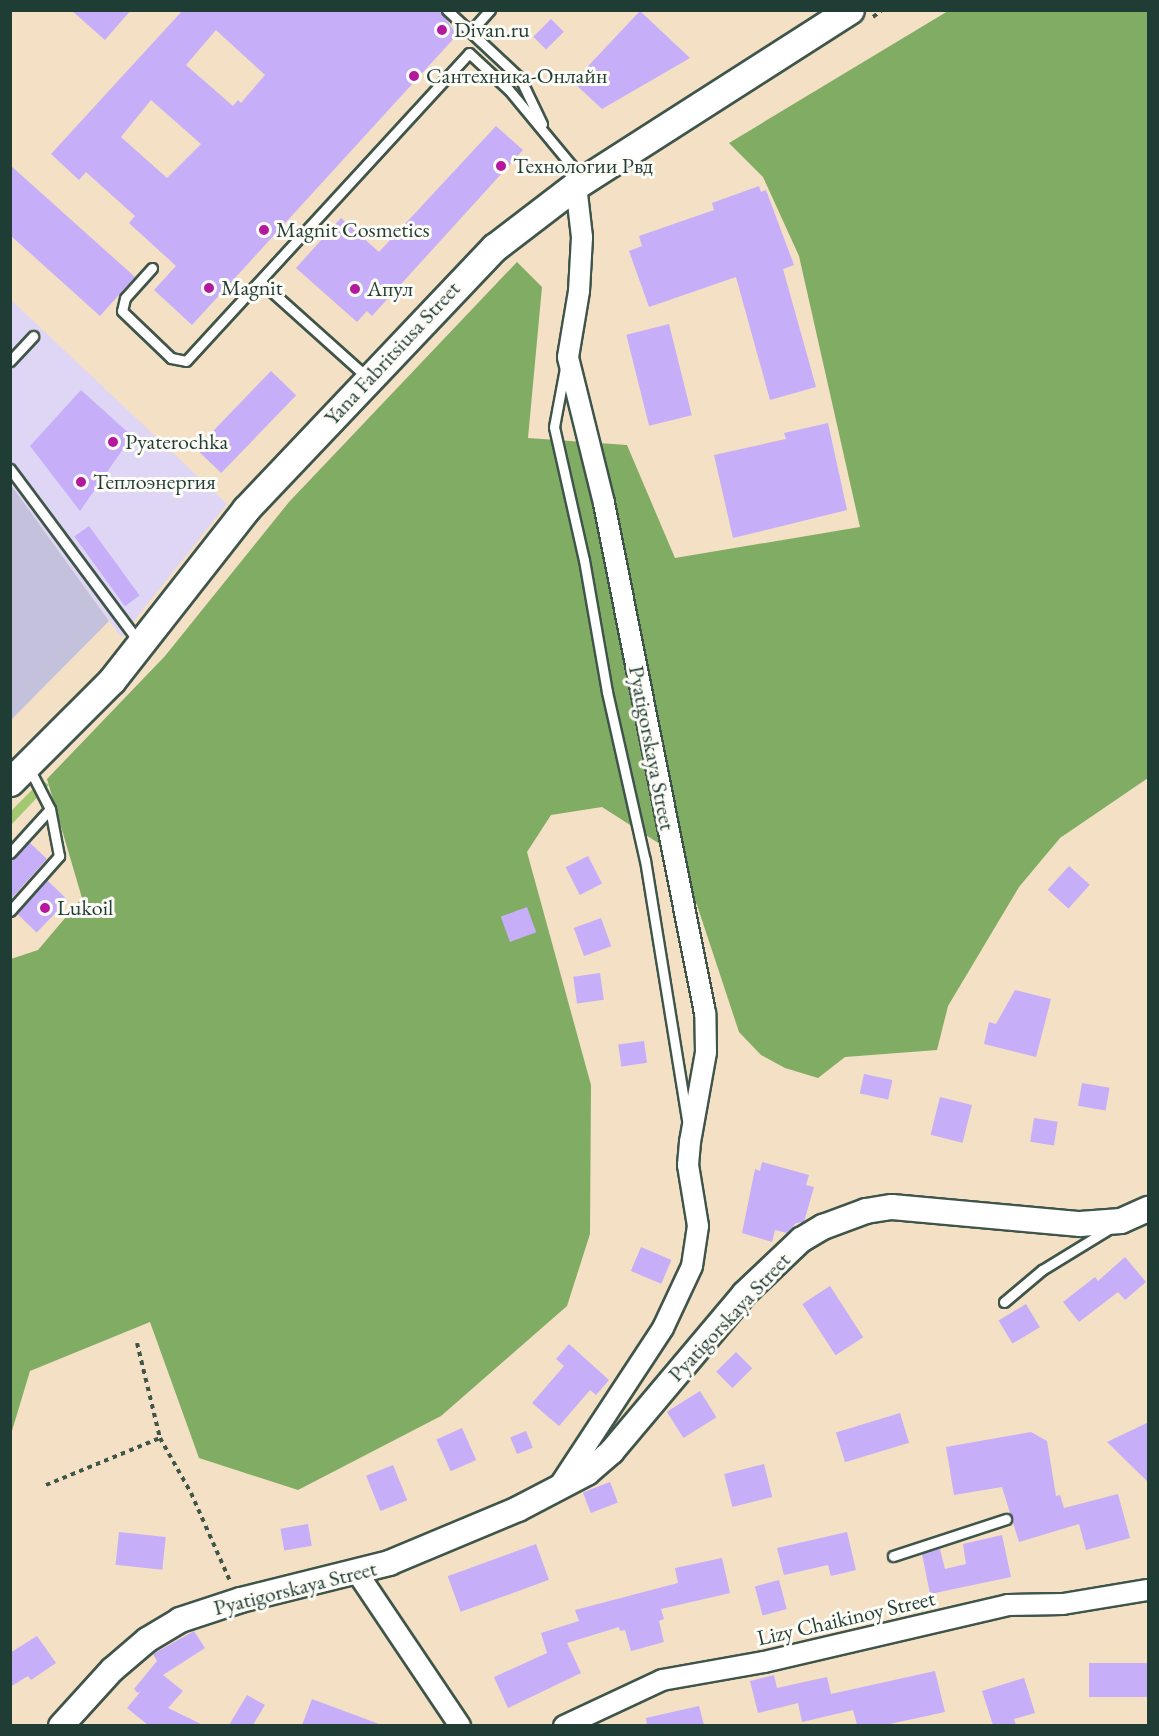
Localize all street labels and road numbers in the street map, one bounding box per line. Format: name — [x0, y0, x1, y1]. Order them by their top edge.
street label: Yana Fabritsiusa Street — [319, 276, 465, 430]
street label: Pyatigorskaya Street — [623, 663, 681, 833]
street label: Pyatigorskaya Street — [662, 1247, 796, 1387]
street label: Pyatigorskaya Street — [211, 1555, 379, 1621]
street label: Lizy Chaikinoy Street — [754, 1585, 938, 1651]

